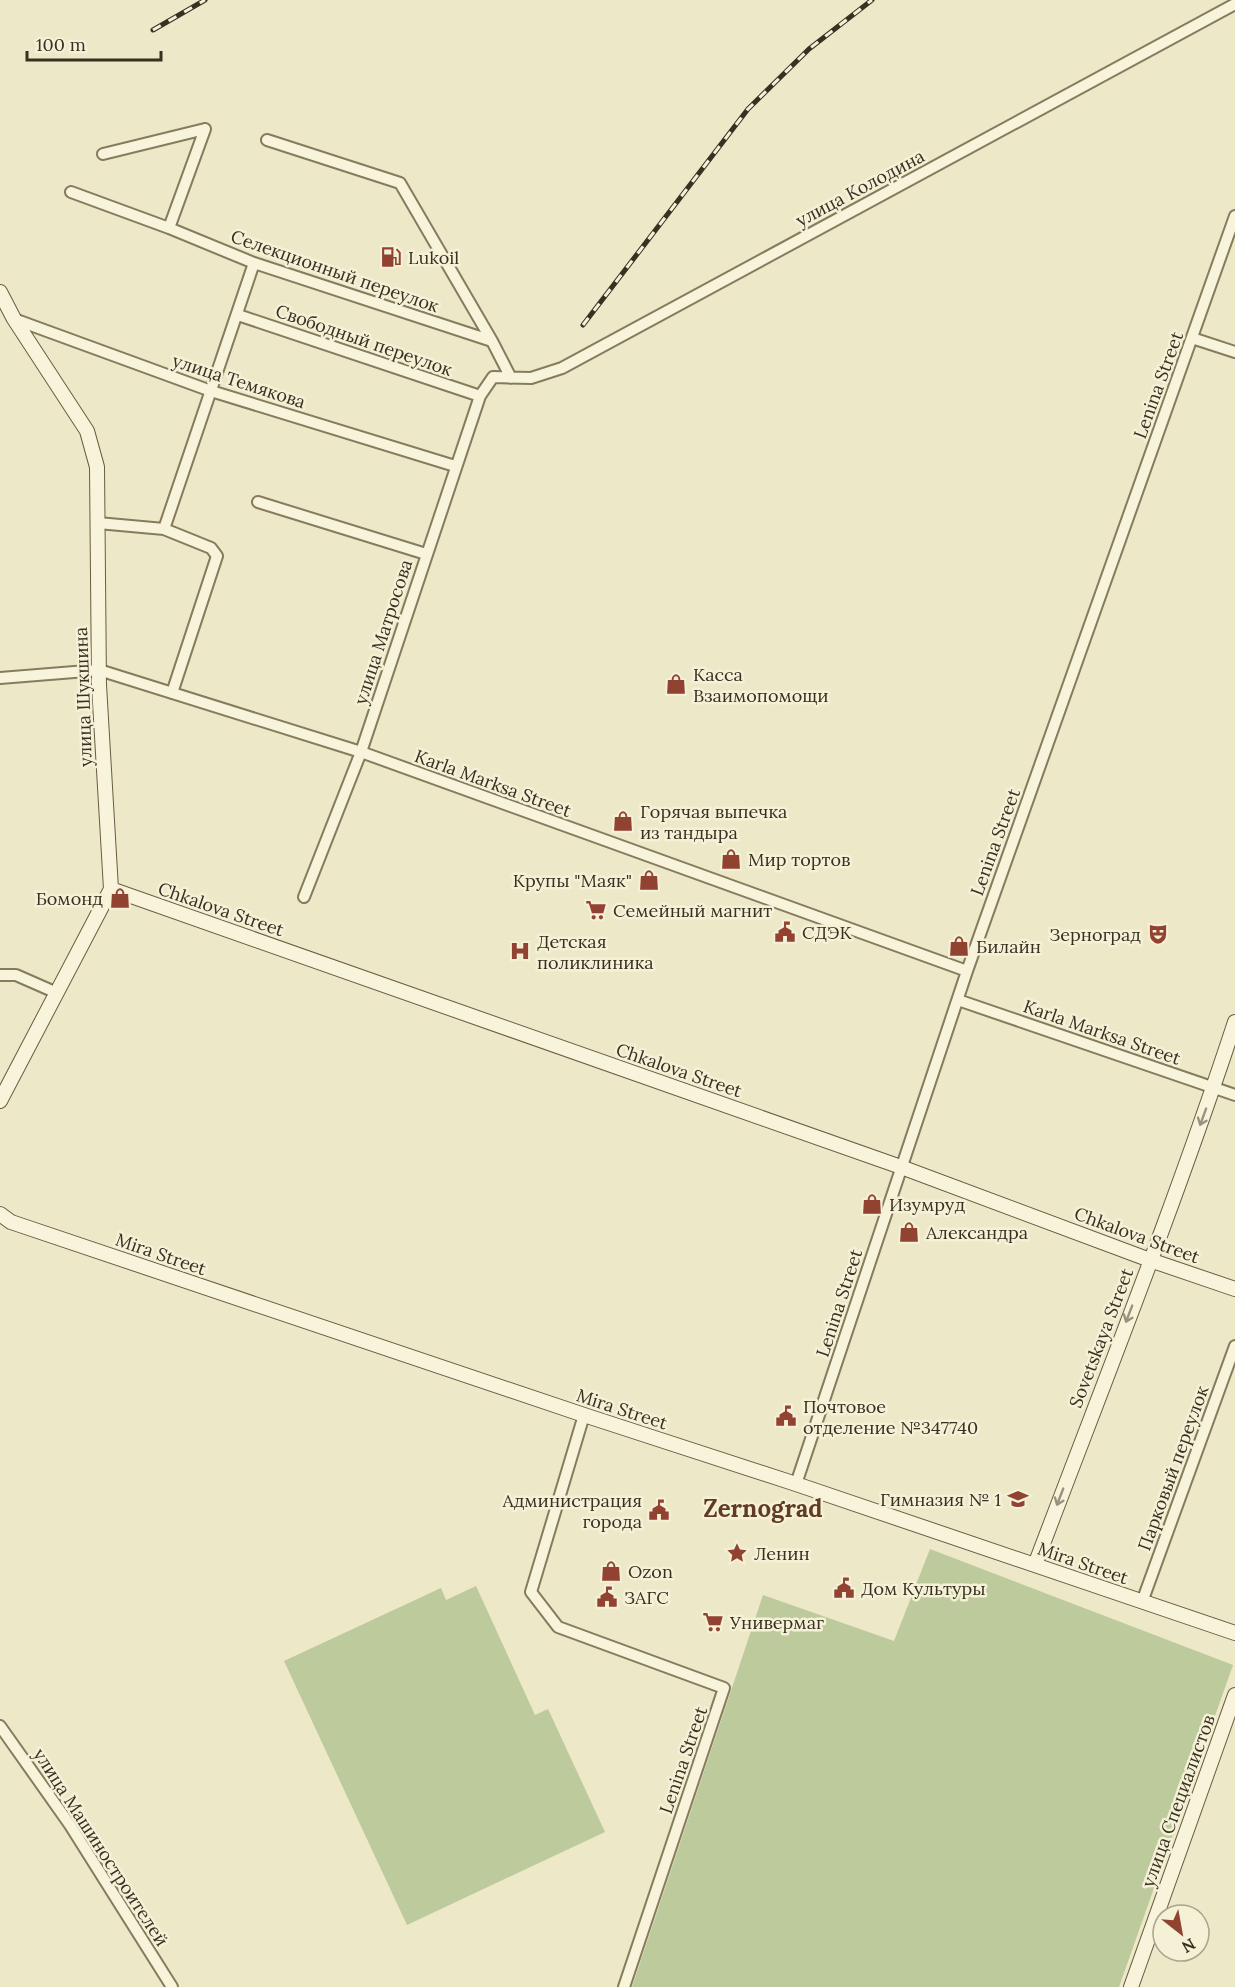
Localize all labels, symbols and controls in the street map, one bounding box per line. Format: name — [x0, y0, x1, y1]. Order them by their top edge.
scale bar — [27, 24, 160, 62]
text: 100 m — [36, 33, 86, 56]
street label: улица Колодина — [792, 144, 928, 232]
street label: Селекционный переулок — [228, 225, 442, 318]
fuel station icon: Lukoil — [379, 245, 403, 269]
place label: Lukoil — [408, 246, 459, 269]
street label: Свободный переулок — [273, 299, 456, 381]
street label: Lenina Street — [1128, 328, 1188, 442]
street label: улица Темякова — [169, 349, 309, 413]
street label: улица Матросова — [349, 557, 417, 707]
street label: улица Шукшина — [69, 627, 97, 767]
place label: Касса Взаимопомощи — [693, 663, 829, 707]
shop icon: Касса Взаимопомощи — [664, 672, 688, 696]
street label: Karla Marksa Street — [412, 744, 574, 822]
street label: Lenina Street — [965, 785, 1025, 899]
place label: Горячая выпечка из тандыра — [640, 800, 787, 844]
shop icon: Горячая выпечка из тандыра — [611, 809, 635, 833]
shop icon: Мир тортов — [719, 847, 743, 871]
place label: Мир тортов — [748, 848, 850, 871]
shop icon: Крупы "Маяк" — [637, 868, 661, 892]
place label: Крупы "Маяк" — [513, 869, 632, 892]
street label: Chkalova Street — [155, 877, 287, 941]
shop icon: Бомонд — [108, 886, 132, 910]
place label: Бомонд — [36, 887, 103, 910]
supermarket icon: Семейный магнит — [584, 898, 608, 922]
place label: Семейный магнит — [613, 899, 772, 922]
public building icon: СДЭК — [773, 920, 797, 944]
place label: СДЭК — [802, 921, 852, 944]
theatre icon: Зерноград — [1146, 922, 1170, 946]
place label: Зерноград — [1049, 923, 1141, 946]
place label: Детская поликлиника — [537, 930, 654, 974]
shop icon: Билайн — [947, 934, 971, 958]
place label: Билайн — [976, 935, 1041, 958]
hospital icon: Детская поликлиника — [508, 939, 532, 963]
street label: Karla Marksa Street — [1020, 994, 1184, 1070]
street label: Chkalova Street — [613, 1038, 745, 1102]
one-way arrow — [1196, 1107, 1207, 1126]
shop icon: Изумруд — [860, 1192, 884, 1216]
place label: Изумруд — [889, 1193, 965, 1216]
street label: Chkalova Street — [1071, 1202, 1203, 1268]
shop icon: Александра — [897, 1220, 921, 1244]
place label: Александра — [925, 1221, 1028, 1244]
street label: Mira Street — [113, 1228, 209, 1280]
street label: Lenina Street — [811, 1246, 867, 1360]
street label: Sovetskaya Street — [1064, 1265, 1138, 1411]
one-way arrow — [1123, 1305, 1134, 1323]
street label: Парковый переулок — [1132, 1382, 1214, 1554]
street label: Mira Street — [574, 1383, 670, 1435]
place label: Почтовое отделение №347740 — [803, 1395, 978, 1439]
public building icon: Почтовое отделение №347740 — [774, 1404, 798, 1428]
school or university icon: Гимназия № 1 — [1006, 1487, 1030, 1511]
one-way arrow — [1054, 1487, 1065, 1506]
place label: Гимназия № 1 — [880, 1488, 1001, 1511]
place label: Администрация города — [501, 1489, 642, 1533]
district label: Zernograd — [703, 1493, 823, 1524]
public building icon: Администрация города — [647, 1498, 671, 1522]
street label: Mira Street — [1035, 1537, 1131, 1589]
place icon: Ленин — [725, 1541, 749, 1565]
place label: Ленин — [754, 1542, 810, 1565]
shop icon: Ozon — [599, 1559, 623, 1583]
place label: Ozon — [628, 1560, 673, 1583]
public building icon: Дом Культуры — [832, 1576, 856, 1600]
place label: Дом Культуры — [861, 1577, 986, 1600]
public building icon: ЗАГС — [595, 1585, 619, 1609]
place label: ЗАГС — [624, 1586, 669, 1609]
supermarket icon: Универмаг — [701, 1610, 725, 1634]
place label: Универмаг — [729, 1611, 824, 1634]
street label: Lenina Street — [654, 1703, 712, 1817]
street label: улица Специалистов — [1136, 1712, 1220, 1890]
street label: улица Машиностроителей — [28, 1744, 174, 1950]
north arrow — [1151, 1903, 1211, 1963]
text: N — [1178, 1934, 1199, 1958]

